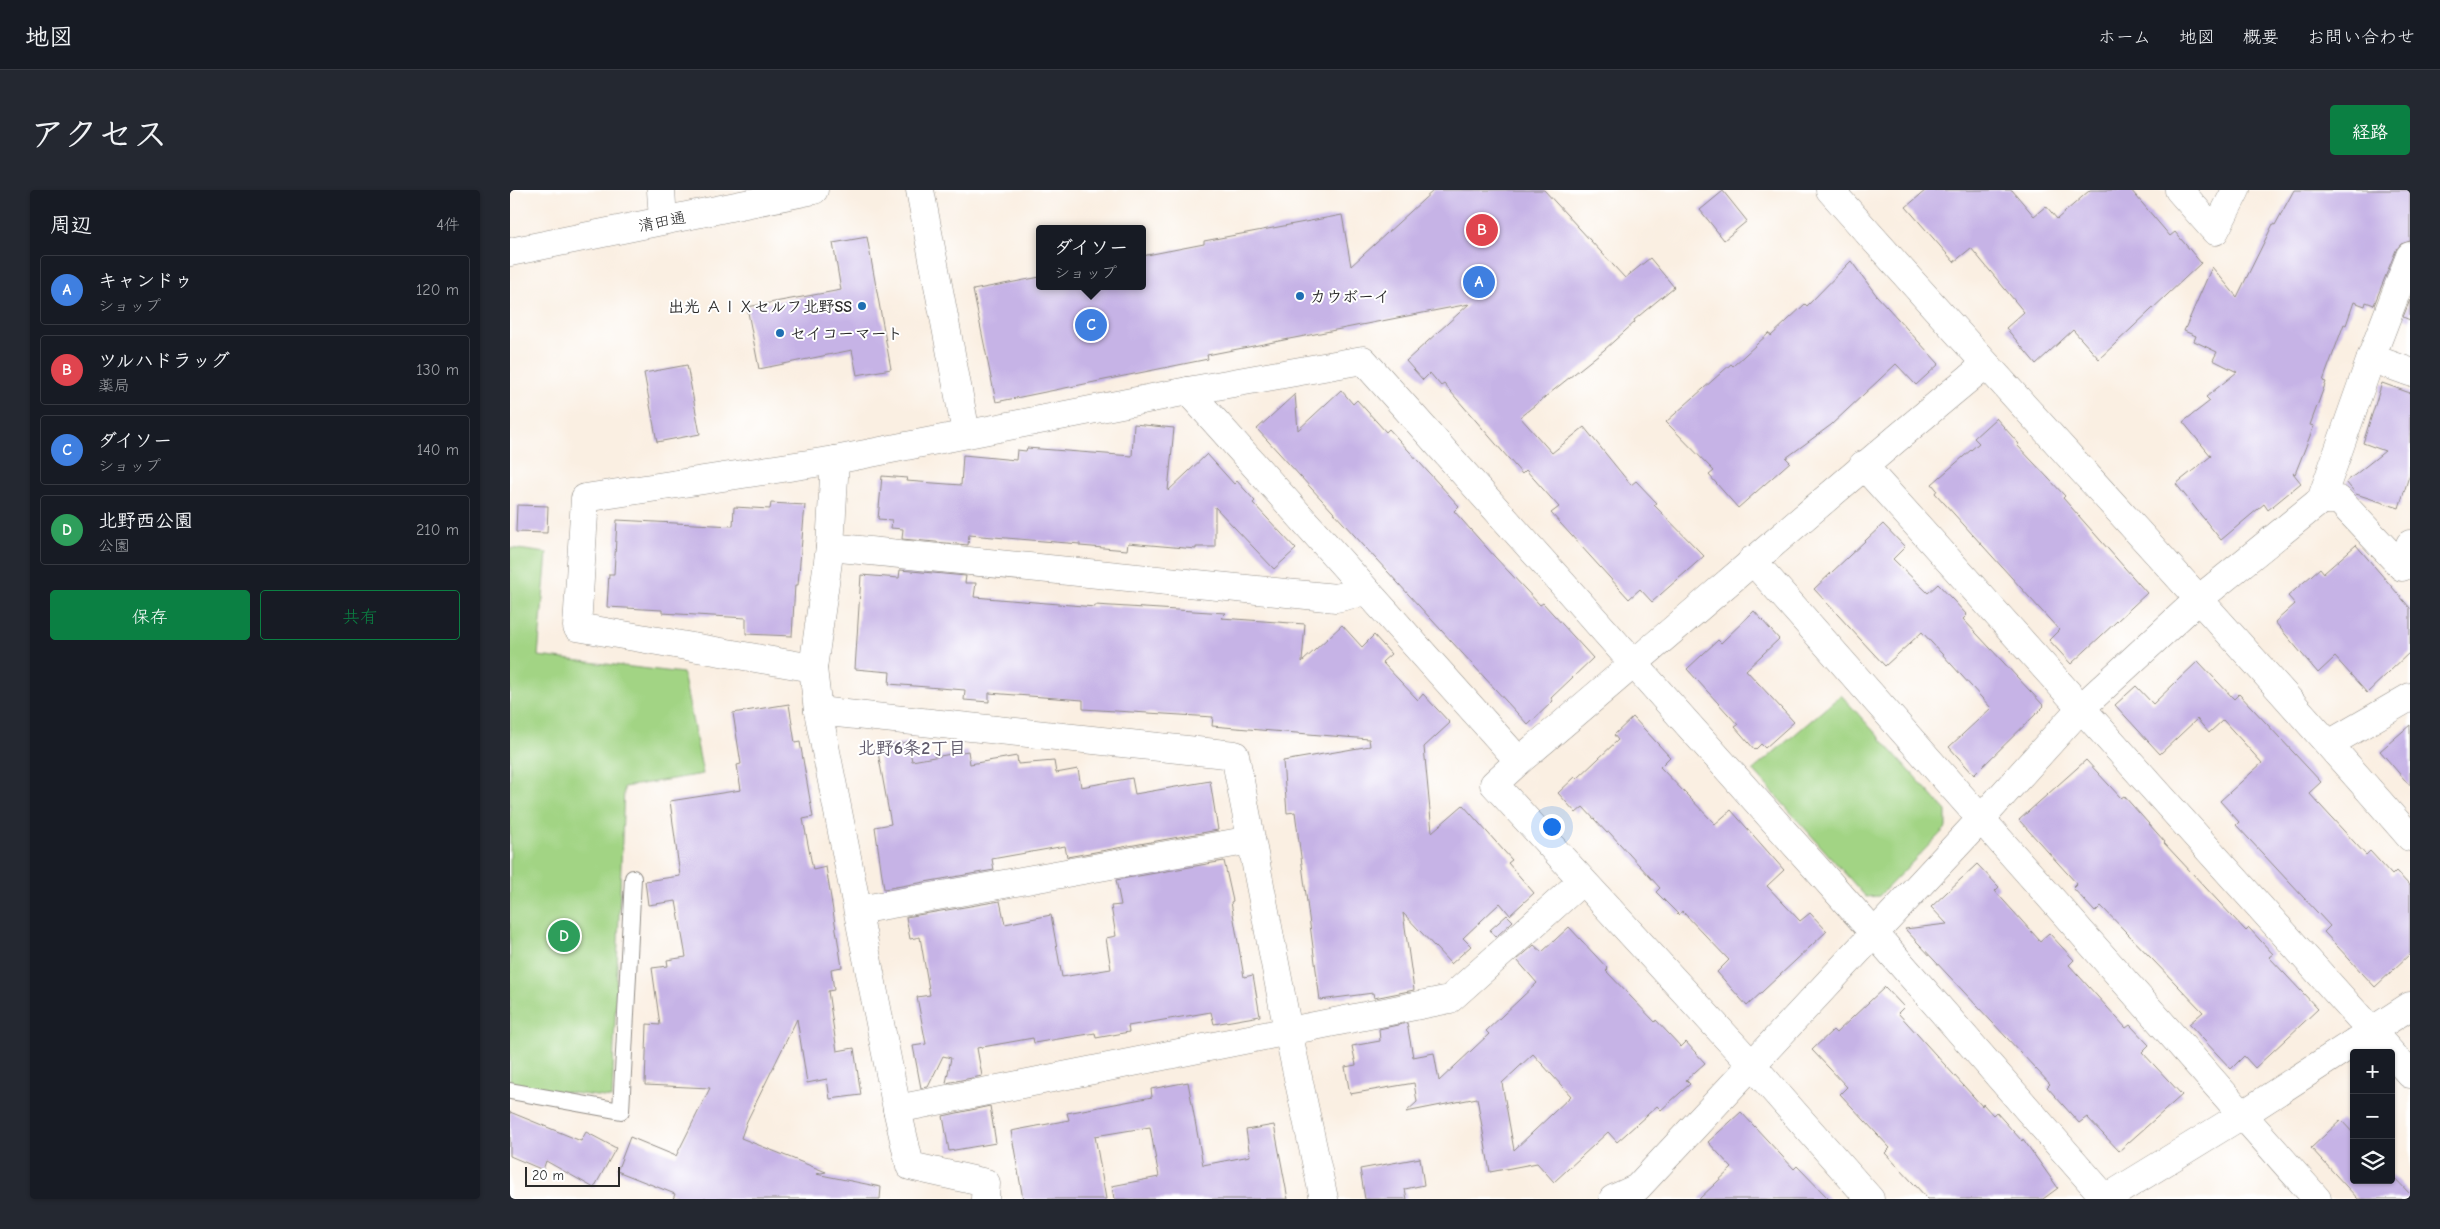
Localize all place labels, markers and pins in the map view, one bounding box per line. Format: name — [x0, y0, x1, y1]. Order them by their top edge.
pin: B — [1466, 211, 1498, 249]
pin: A — [1463, 263, 1495, 301]
place label: カウボーイ — [1310, 288, 1390, 306]
marker: カウボーイ — [1294, 290, 1306, 302]
place label: 出光 ＡＩＸセルフ北野SS — [668, 298, 852, 316]
marker: 出光 ＡＩＸセルフ北野SS — [856, 300, 868, 312]
pin: C — [1075, 306, 1107, 344]
place label: セイコーマート — [790, 325, 903, 343]
marker: セイコーマート — [774, 327, 786, 339]
pin: D — [548, 917, 580, 955]

